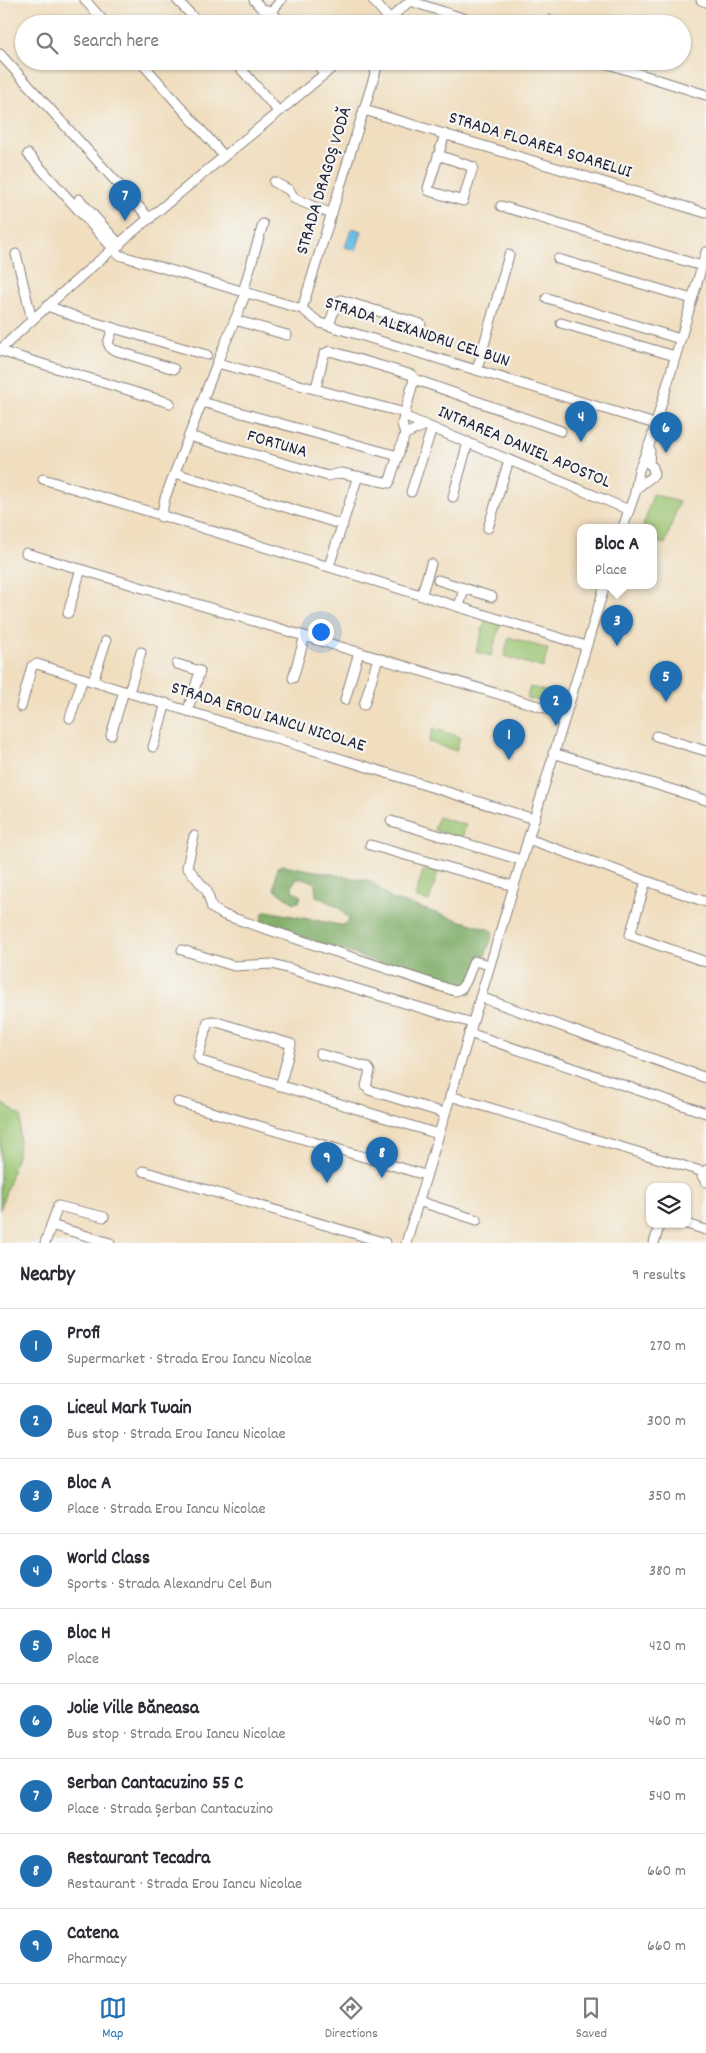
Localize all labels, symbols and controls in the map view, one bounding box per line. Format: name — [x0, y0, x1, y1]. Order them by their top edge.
search box — [15, 15, 691, 70]
icon: search — [33, 29, 61, 57]
text: Search here — [73, 29, 159, 56]
street label: STRADA DRAGOȘ VODĂ — [291, 104, 359, 258]
street label: STRADA FLOAREA SOARELUI — [445, 106, 635, 186]
pin: 7 — [109, 180, 141, 221]
street label: STRADA ALEXANDRU CEL BUN — [321, 291, 513, 375]
street label: INTRAREA DANIEL APOSTOL — [434, 400, 615, 496]
pin: 4 — [565, 401, 597, 442]
pin: 6 — [650, 412, 682, 453]
street label: FORTUNA — [244, 424, 310, 466]
popup — [577, 524, 657, 589]
text: Bloc A — [595, 532, 639, 559]
text: Place — [595, 559, 627, 582]
pin: 3 — [601, 605, 633, 646]
your location — [308, 619, 334, 645]
pin: 5 — [650, 661, 682, 702]
street label: STRADA EROU IANCU NICOLAE — [168, 677, 368, 759]
pin: 2 — [540, 685, 572, 726]
pin: 1 — [493, 719, 525, 760]
pin: 8 — [366, 1137, 398, 1178]
pin: 9 — [311, 1142, 343, 1183]
map controls — [646, 1183, 691, 1228]
button: layers — [646, 1183, 691, 1228]
text: Nearby — [20, 1261, 75, 1291]
text: 9 results — [632, 1264, 686, 1287]
text: Profi — [67, 1321, 100, 1348]
text: 1 — [34, 1335, 38, 1358]
text: 270 m — [650, 1335, 686, 1358]
text: Supermarket · Strada Erou Iancu Nicolae — [67, 1348, 312, 1371]
text: Liceul Mark Twain — [67, 1396, 192, 1423]
text: 2 — [33, 1410, 40, 1433]
text: 300 m — [647, 1410, 686, 1433]
text: Bus stop · Strada Erou Iancu Nicolae — [67, 1423, 286, 1446]
text: Bloc A — [67, 1471, 111, 1498]
text: 3 — [32, 1485, 40, 1508]
text: 350 m — [648, 1485, 686, 1508]
text: Place · Strada Erou Iancu Nicolae — [67, 1498, 266, 1521]
text: World Class — [67, 1546, 150, 1573]
text: 4 — [33, 1560, 39, 1583]
text: 380 m — [649, 1560, 686, 1583]
text: Sports · Strada Alexandru Cel Bun — [67, 1573, 272, 1596]
text: Bloc H — [67, 1621, 111, 1648]
text: 5 — [32, 1635, 40, 1658]
text: 420 m — [649, 1635, 686, 1658]
text: Place — [67, 1648, 99, 1671]
text: Jolie Ville Băneasa — [67, 1696, 199, 1723]
text: 6 — [32, 1710, 40, 1733]
text: 460 m — [648, 1710, 686, 1733]
text: Bus stop · Strada Erou Iancu Nicolae — [67, 1723, 286, 1746]
text: Serban Cantacuzino 55 C — [67, 1771, 244, 1798]
text: 7 — [33, 1785, 39, 1808]
text: 540 m — [649, 1785, 686, 1808]
text: Place · Strada Șerban Cantacuzino — [67, 1798, 273, 1821]
text: Restaurant Tecadra — [67, 1846, 210, 1873]
text: 8 — [33, 1860, 39, 1883]
text: 660 m — [647, 1860, 686, 1883]
text: Restaurant · Strada Erou Iancu Nicolae — [67, 1873, 302, 1896]
text: Catena — [67, 1921, 118, 1948]
text: 9 — [32, 1935, 40, 1958]
text: 660 m — [647, 1935, 686, 1958]
text: Pharmacy — [67, 1948, 126, 1971]
tab: Map — [99, 1994, 127, 2044]
tab: Directions — [325, 1994, 378, 2044]
tab: Saved — [576, 1994, 607, 2044]

